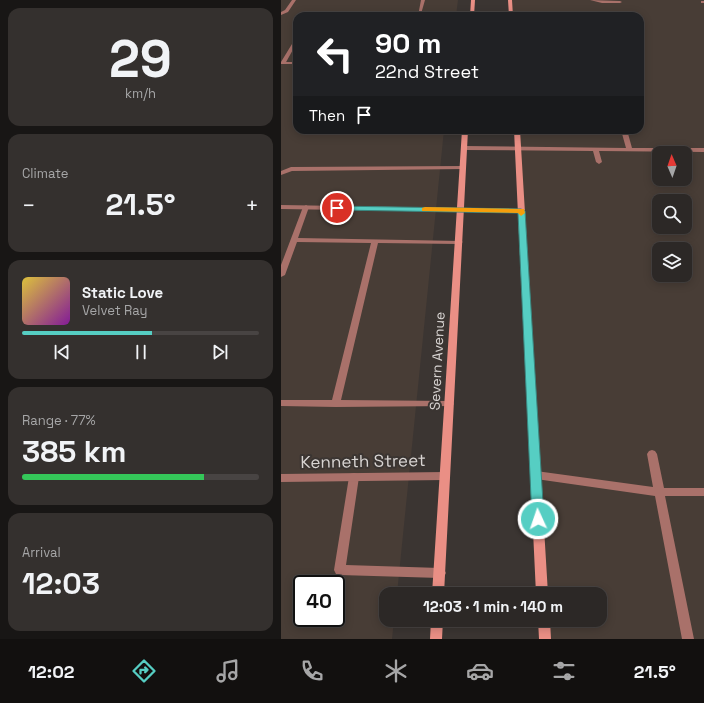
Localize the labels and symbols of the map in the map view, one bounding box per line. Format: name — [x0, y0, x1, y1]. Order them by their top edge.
north arrow — [652, 146, 692, 186]
pin — [320, 191, 354, 225]
street label: Severn Avenue — [425, 311, 449, 411]
street label: Kenneth Street — [300, 449, 426, 473]
position arrow — [517, 498, 559, 540]
speed limit sign: 40 — [293, 575, 345, 627]

